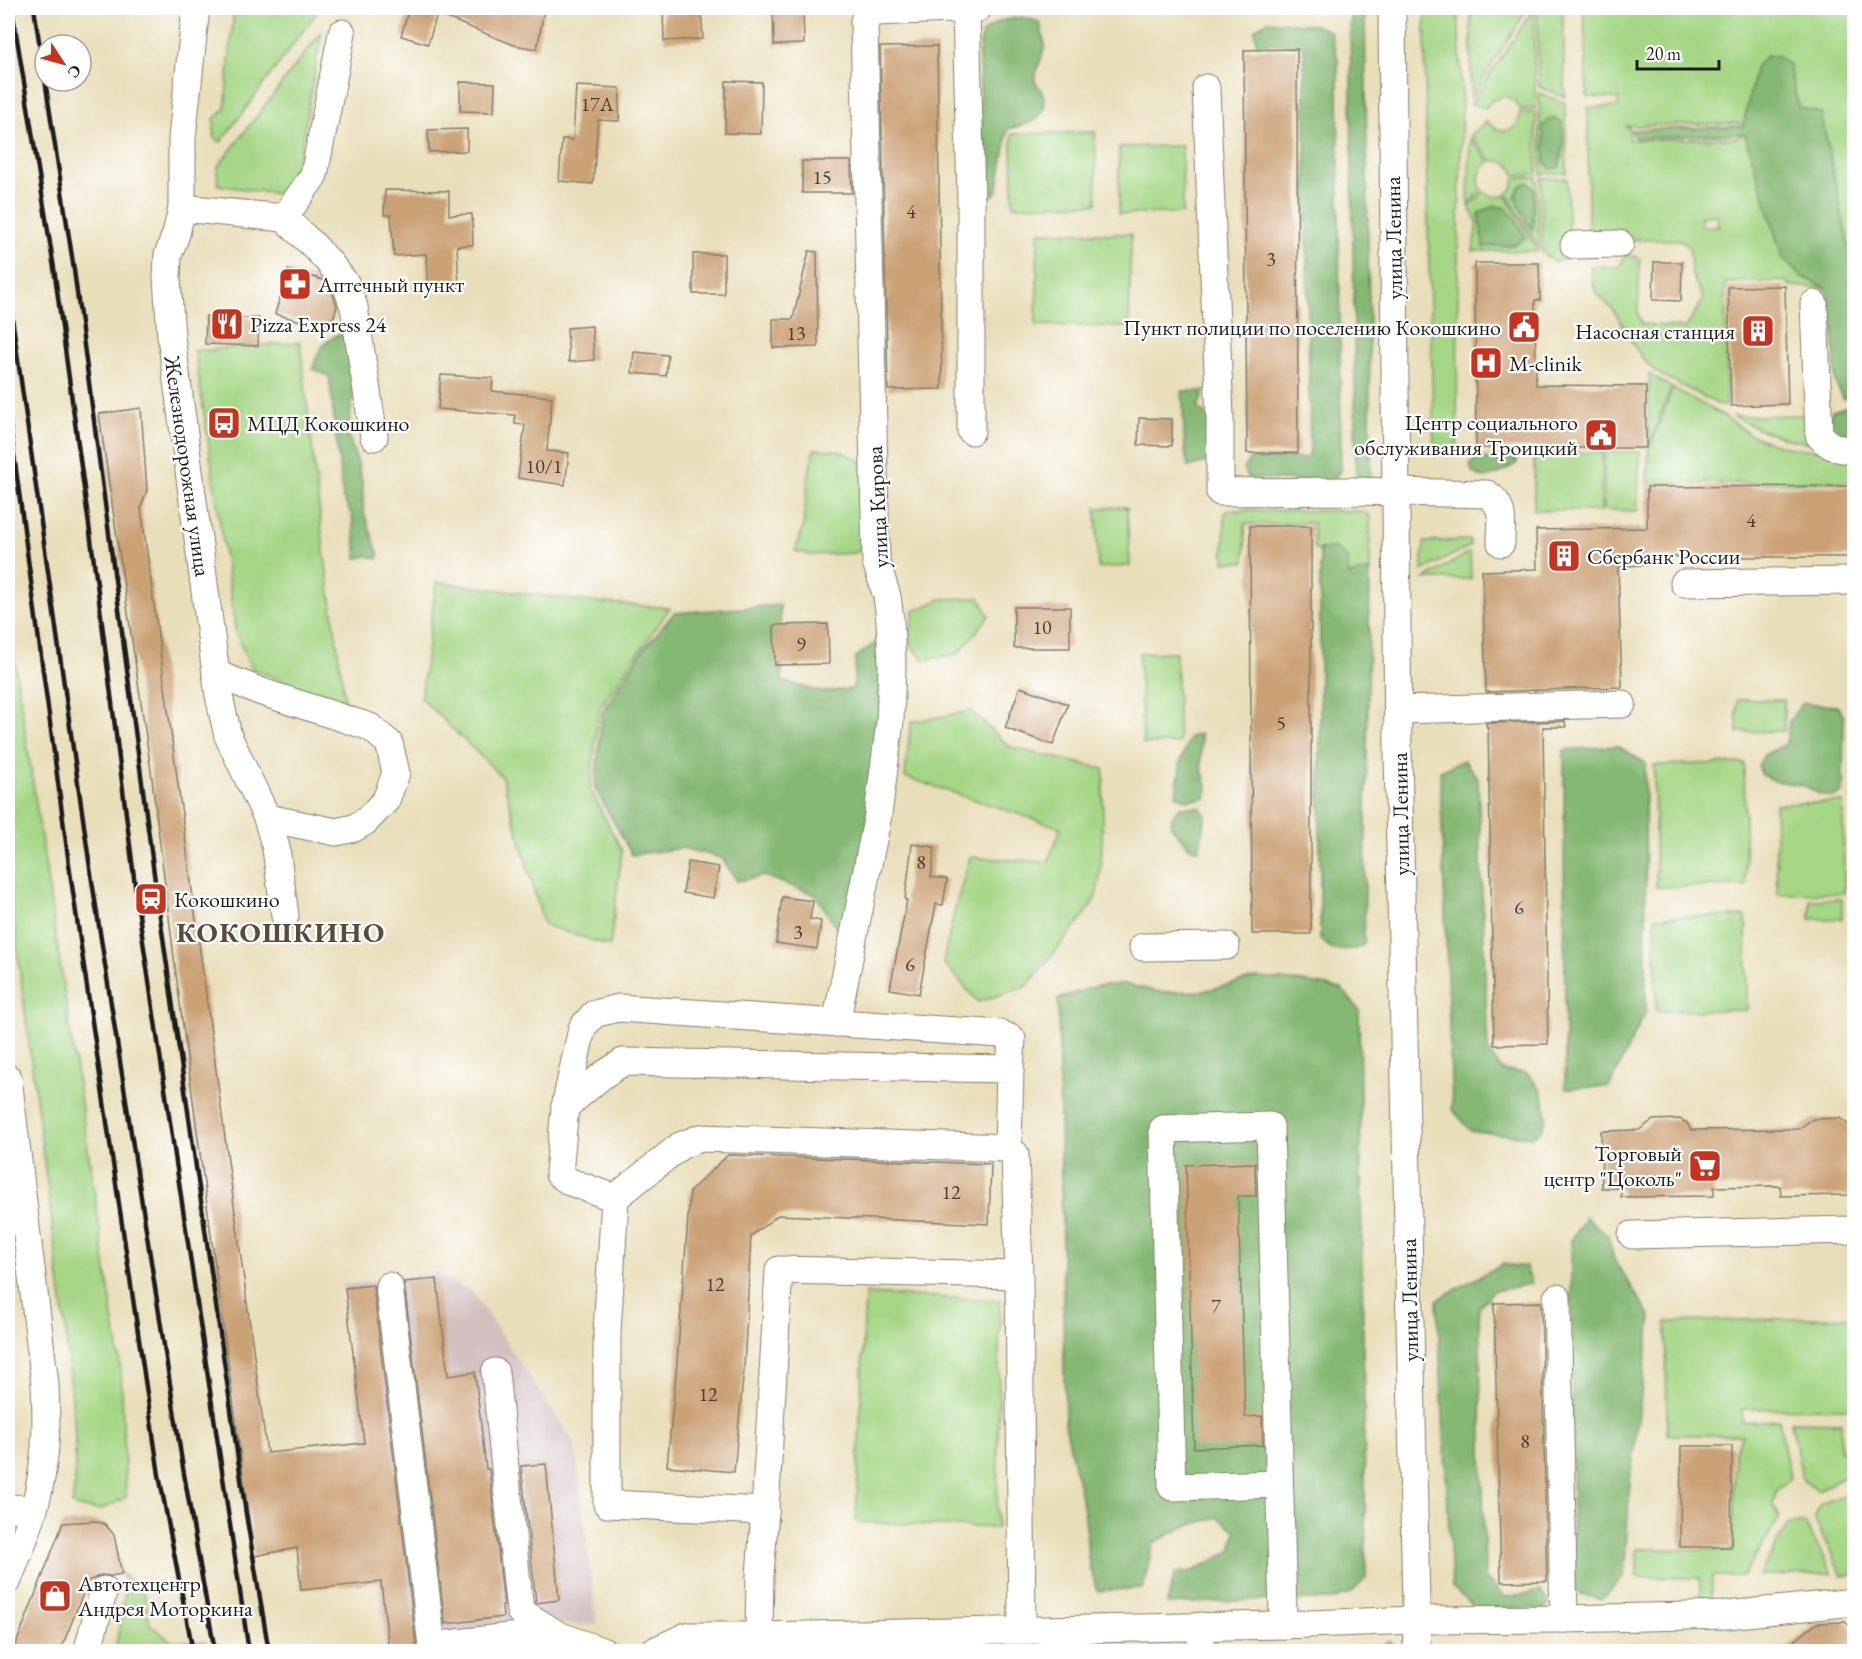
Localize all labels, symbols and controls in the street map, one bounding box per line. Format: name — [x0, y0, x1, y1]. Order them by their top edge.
north arrow — [33, 33, 93, 93]
scale bar — [1637, 33, 1720, 71]
text: 20 m — [1646, 42, 1681, 65]
text: С — [63, 61, 87, 82]
house number: 17А — [580, 91, 614, 117]
house number: 15 — [812, 164, 832, 190]
street label: улица Ленина — [1378, 176, 1409, 300]
house number: 4 — [906, 198, 916, 224]
house number: 3 — [1266, 246, 1276, 272]
pharmacy icon: Аптечный пункт — [277, 266, 313, 302]
place label: Аптечный пункт — [317, 270, 464, 299]
restaurant icon: Pizza Express 24 — [209, 306, 245, 342]
public building icon: Пункт полиции по поселению Кокошкино — [1506, 309, 1542, 345]
place label: Pizza Express 24 — [250, 310, 387, 339]
place label: Пункт полиции по поселению Кокошкино — [1123, 313, 1501, 342]
building icon: Насосная станция — [1740, 313, 1776, 349]
place label: Насосная станция — [1575, 317, 1735, 346]
house number: 13 — [786, 320, 806, 346]
hospital icon: M-clinik — [1468, 345, 1504, 381]
place label: M-clinik — [1509, 349, 1582, 378]
street label: Железнодорожная улица — [157, 353, 217, 579]
bus stop icon: МЦД Кокошкино — [206, 405, 242, 441]
place label: Центр социального обслуживания Троицкий — [1354, 408, 1578, 462]
place label: МЦД Кокошкино — [247, 409, 410, 438]
public building icon: Центр социального обслуживания Троицкий — [1583, 417, 1619, 453]
street label: улица Кирова — [860, 445, 895, 569]
house number: 10/1 — [526, 453, 562, 479]
house number: 4 — [1746, 507, 1756, 533]
building icon: Сбербанк России — [1546, 538, 1582, 574]
place label: Сбербанк России — [1587, 542, 1741, 571]
house number: 10 — [1032, 614, 1052, 640]
house number: 9 — [796, 631, 806, 657]
house number: 5 — [1276, 710, 1286, 736]
street label: улица Ленина — [1385, 752, 1416, 876]
house number: 8 — [916, 849, 926, 875]
station icon: Кокошкино — [133, 881, 169, 917]
place label: Кокошкино — [174, 885, 280, 914]
house number: 6 — [1514, 894, 1524, 920]
district label: КОКОШКИНО — [176, 914, 386, 950]
house number: 3 — [793, 919, 803, 945]
house number: 6 — [905, 951, 915, 977]
place label: Торговый центр "Цоколь" — [1543, 1139, 1682, 1193]
supermarket icon: Торговый центр "Цоколь" — [1687, 1148, 1723, 1184]
house number: 12 — [941, 1179, 961, 1205]
street label: улица Ленина — [1394, 1238, 1425, 1362]
house number: 12 — [705, 1271, 725, 1297]
house number: 7 — [1211, 1293, 1221, 1319]
house number: 12 — [698, 1381, 718, 1407]
house number: 8 — [1520, 1428, 1530, 1454]
place label: Автотехцентр Андрея Моторкина — [77, 1569, 253, 1623]
shop icon: Автотехцентр Андрея Моторкина — [37, 1578, 73, 1614]

